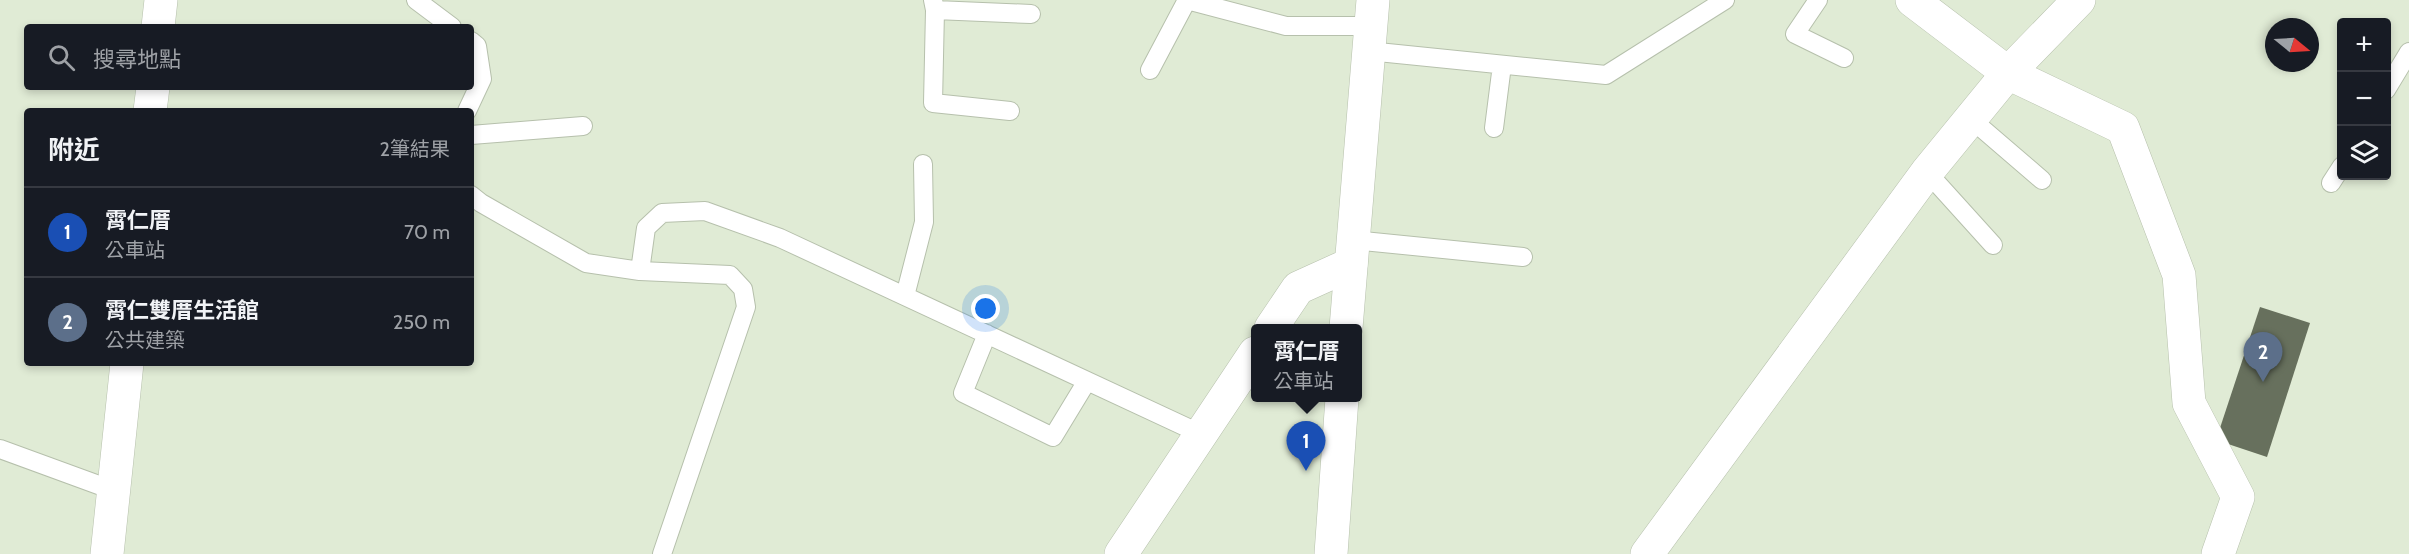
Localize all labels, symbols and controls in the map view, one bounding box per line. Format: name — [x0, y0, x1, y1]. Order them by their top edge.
north arrow — [2265, 18, 2319, 72]
map controls — [2337, 18, 2391, 180]
button: + — [2337, 18, 2391, 72]
search box — [24, 24, 474, 90]
icon: search — [45, 41, 78, 74]
text: 搜尋地點 — [93, 46, 181, 73]
button: − — [2337, 72, 2391, 126]
button: layers — [2337, 126, 2391, 180]
text: 附近 — [48, 134, 100, 166]
text: 2筆結果 — [380, 137, 450, 161]
text: 霄仁厝 — [105, 207, 171, 234]
text: 1 — [64, 220, 71, 244]
text: 70 m — [404, 220, 450, 244]
text: 公車站 — [105, 238, 165, 262]
your location — [971, 294, 1000, 323]
text: 霄仁雙厝生活館 — [105, 297, 259, 324]
text: 2 — [62, 310, 73, 334]
text: 250 m — [393, 310, 450, 334]
popup — [1251, 324, 1362, 402]
text: 公共建築 — [105, 328, 185, 352]
pin: 2 — [2244, 332, 2282, 382]
text: 霄仁厝 — [1273, 338, 1340, 365]
text: 公車站 — [1273, 369, 1333, 393]
pin: 1 — [1286, 422, 1326, 471]

